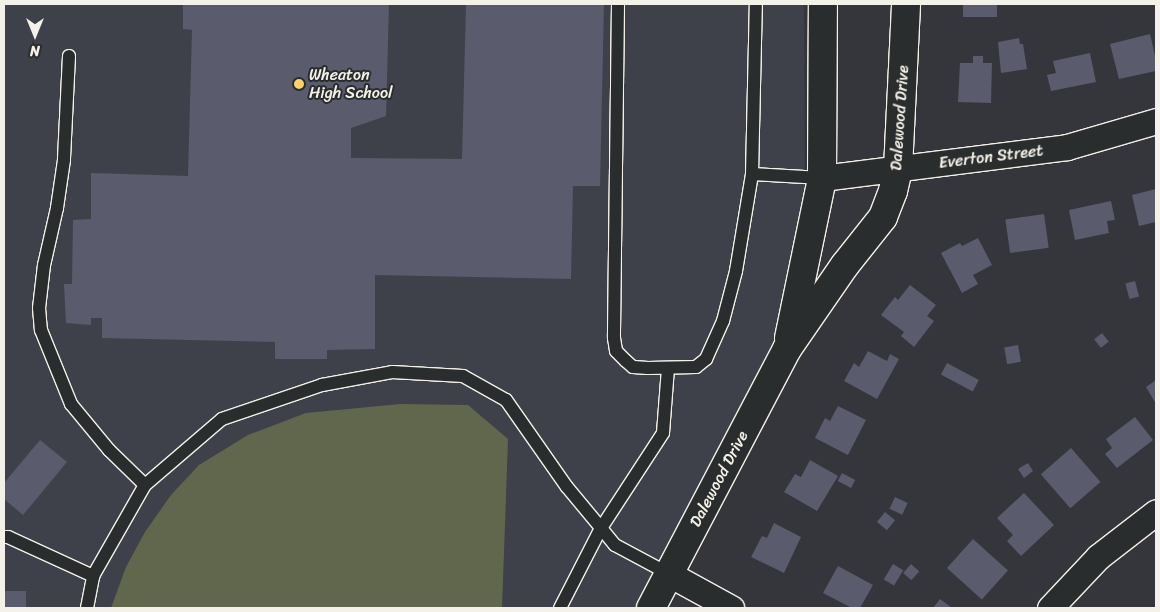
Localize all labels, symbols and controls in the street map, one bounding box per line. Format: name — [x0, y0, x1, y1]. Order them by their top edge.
north arrow — [10, 10, 60, 60]
text: N — [30, 38, 40, 63]
street label: Dalewood Drive — [887, 64, 913, 172]
place label: Wheaton High School — [309, 65, 393, 103]
marker: Wheaton High School — [293, 78, 305, 90]
street label: Everton Street — [938, 141, 1044, 173]
street label: Dalewood Drive — [686, 428, 752, 530]

